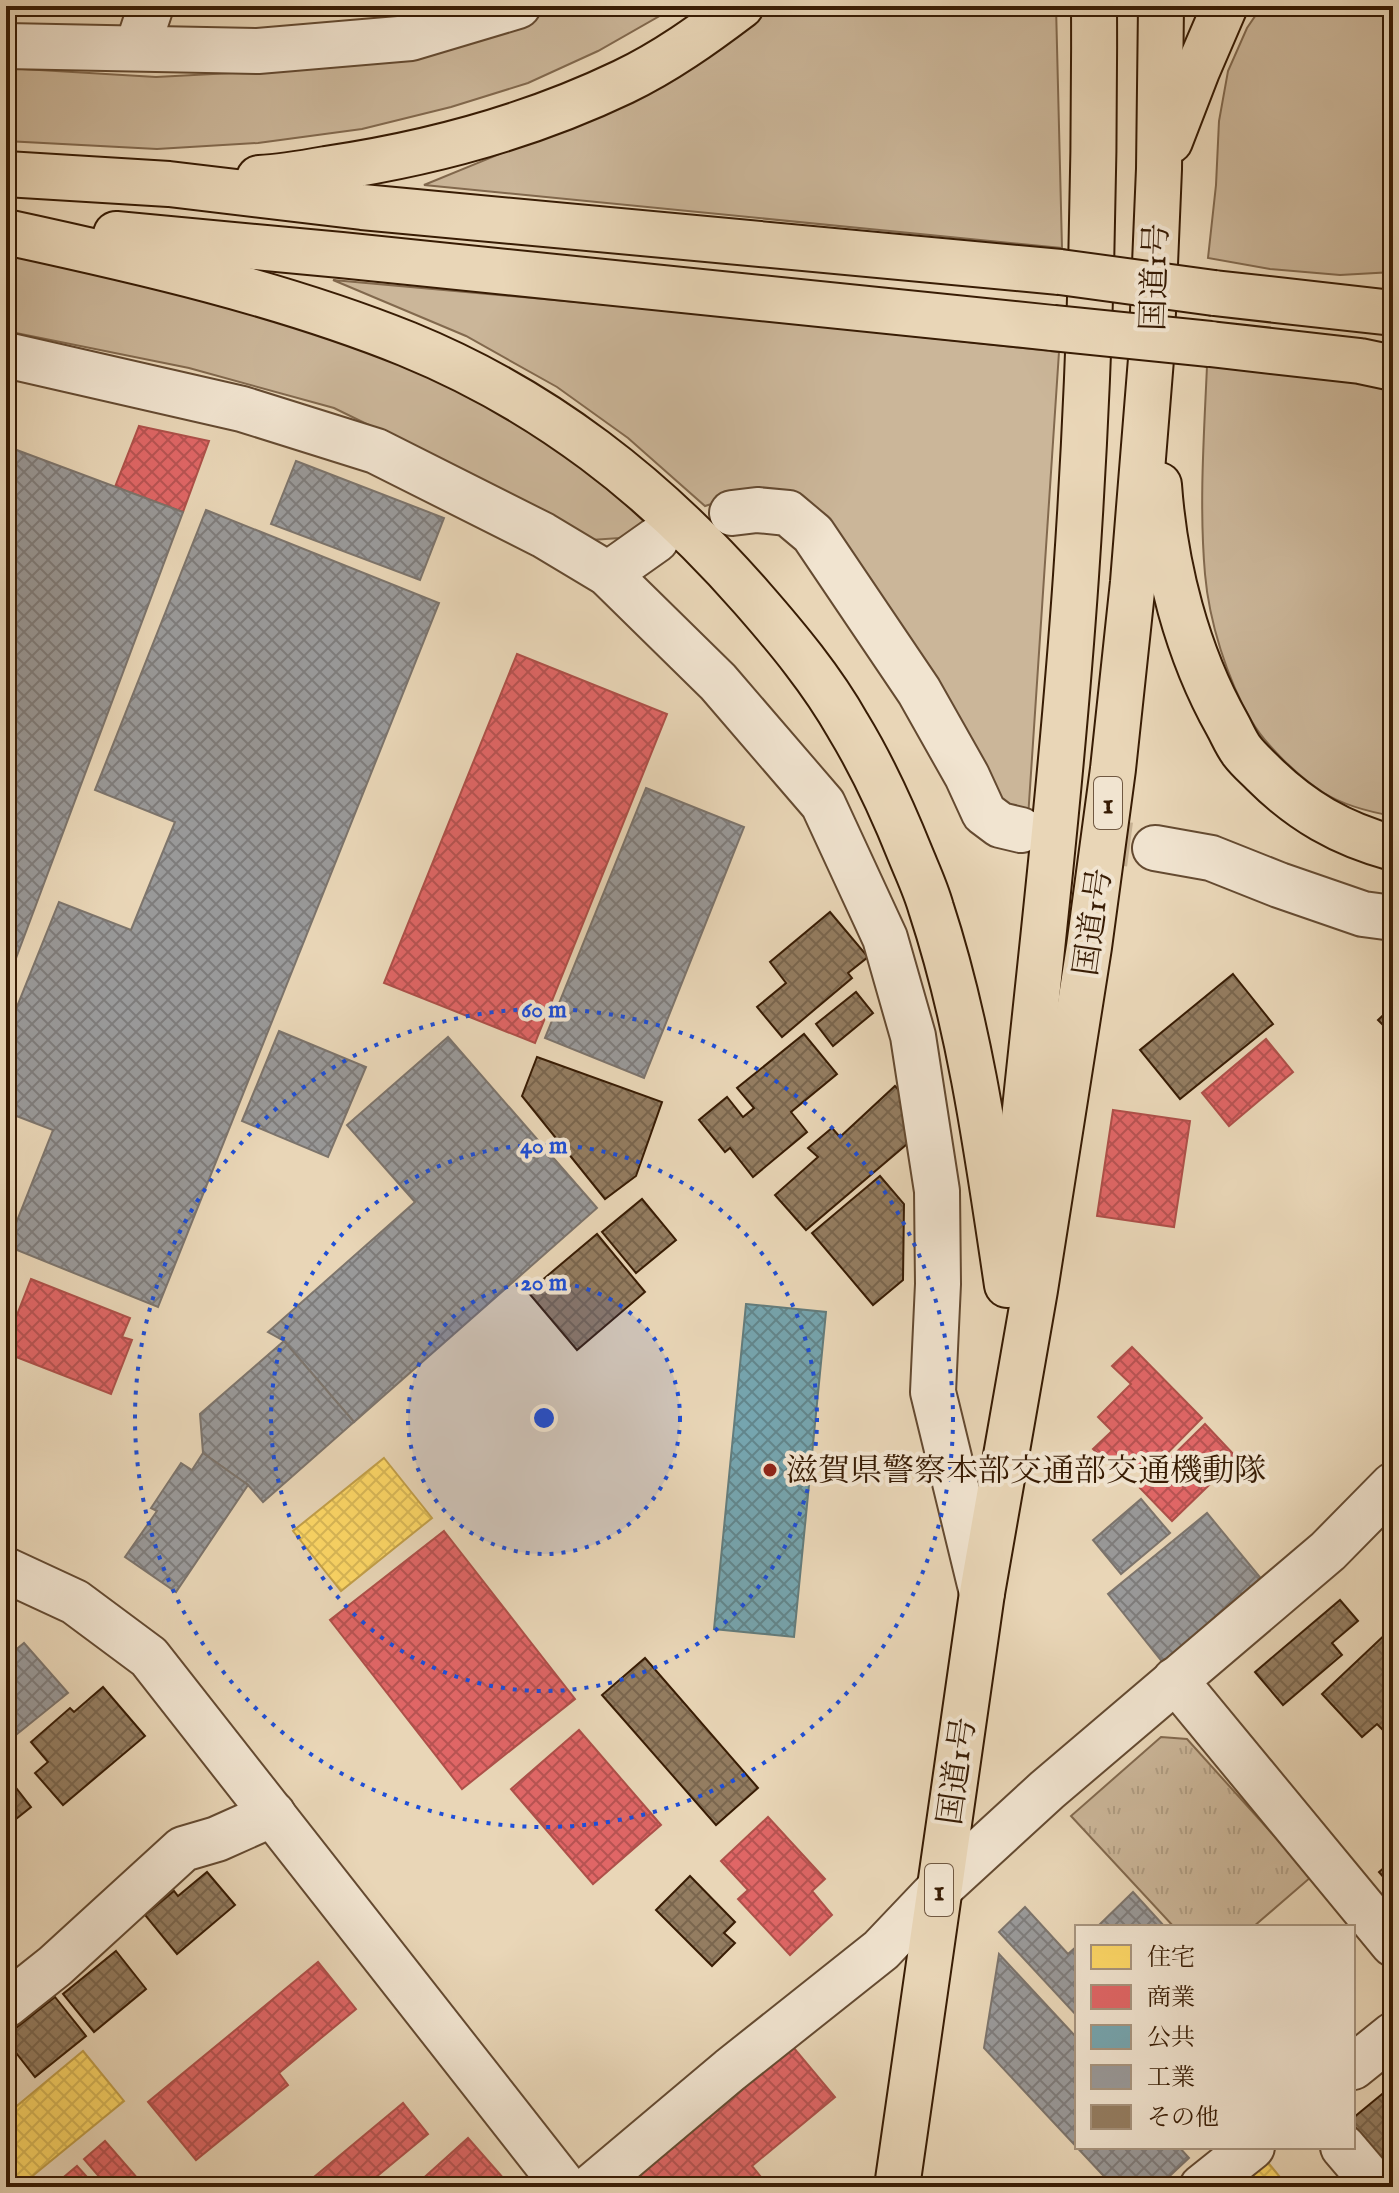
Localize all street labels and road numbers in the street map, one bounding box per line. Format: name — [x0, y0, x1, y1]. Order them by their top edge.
street label: 国道1号 — [1134, 222, 1179, 332]
road number: 1 — [1094, 777, 1122, 829]
street label: 国道1号 — [1067, 866, 1122, 979]
street label: 国道1号 — [931, 1715, 986, 1828]
road number: 1 — [925, 1864, 953, 1916]

